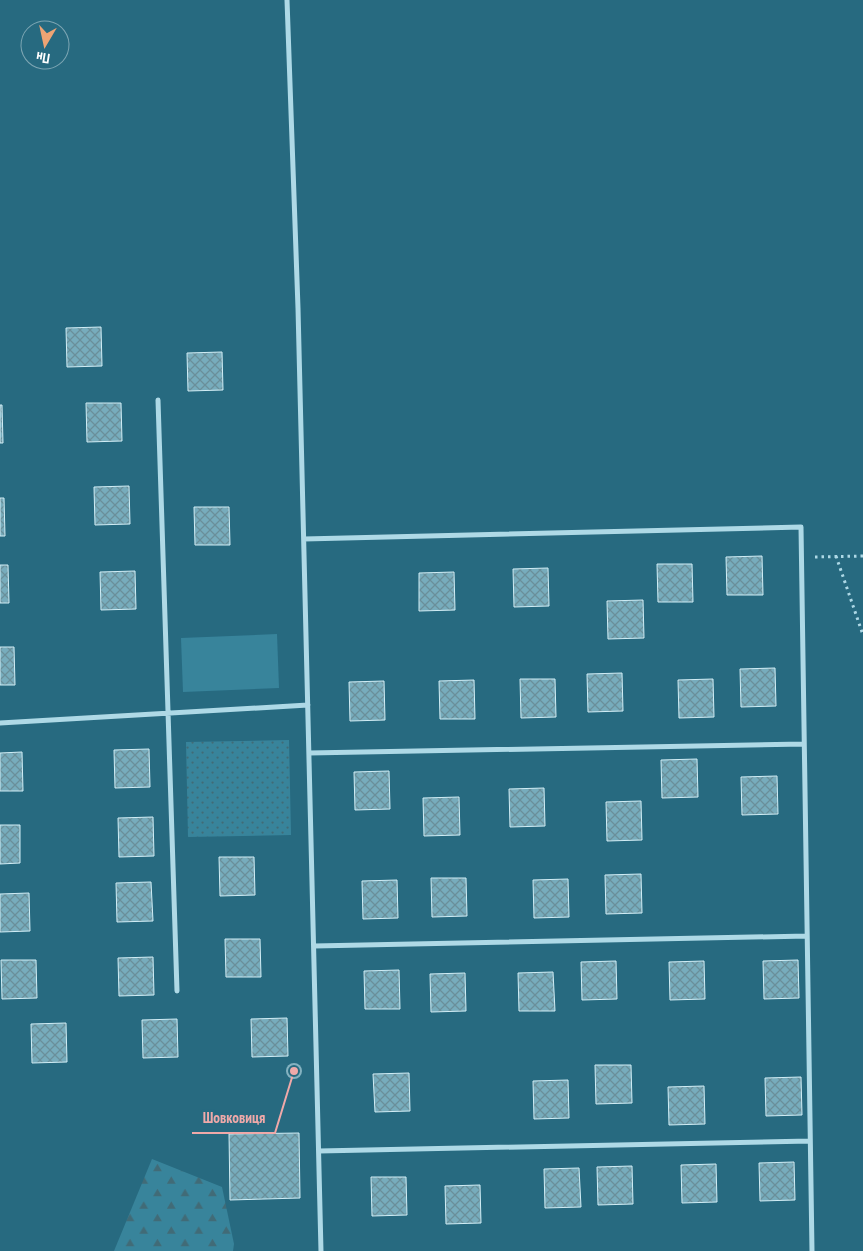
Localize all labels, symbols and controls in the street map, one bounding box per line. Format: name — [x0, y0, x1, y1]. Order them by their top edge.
north arrow — [20, 20, 70, 70]
text: Пн — [35, 48, 51, 68]
callout: Шовковиця — [192, 1103, 275, 1133]
text: Шовковиця — [203, 1108, 265, 1127]

